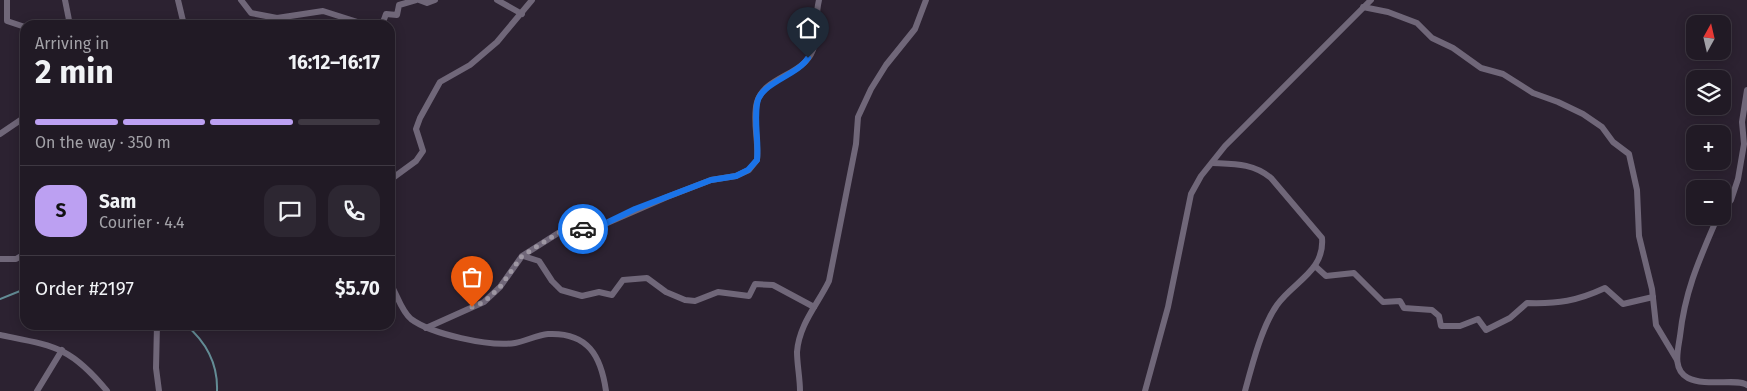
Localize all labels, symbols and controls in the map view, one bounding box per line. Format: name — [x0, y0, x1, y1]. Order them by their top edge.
pin — [787, 7, 829, 58]
icon: home — [794, 14, 822, 42]
north arrow — [1686, 15, 1731, 60]
map controls — [1686, 15, 1731, 225]
text: Arriving in — [35, 34, 109, 53]
text: 16:12–16:17 — [288, 51, 380, 74]
text: 2 min — [35, 53, 114, 91]
button: layers — [1686, 70, 1731, 115]
button: + — [1686, 125, 1731, 170]
text: On the way · 350 m — [35, 133, 171, 152]
button: − — [1686, 180, 1731, 225]
button: chat — [264, 185, 316, 237]
button: phone — [328, 185, 380, 237]
text: Sam — [99, 190, 136, 213]
text: S — [56, 199, 66, 222]
courier — [558, 204, 608, 254]
text: Courier · 4.4 — [99, 213, 185, 232]
icon: car — [569, 215, 597, 243]
pin — [451, 256, 493, 307]
icon: bag — [458, 263, 486, 291]
text: Order #2197 — [35, 277, 134, 300]
text: $5.70 — [335, 277, 380, 300]

